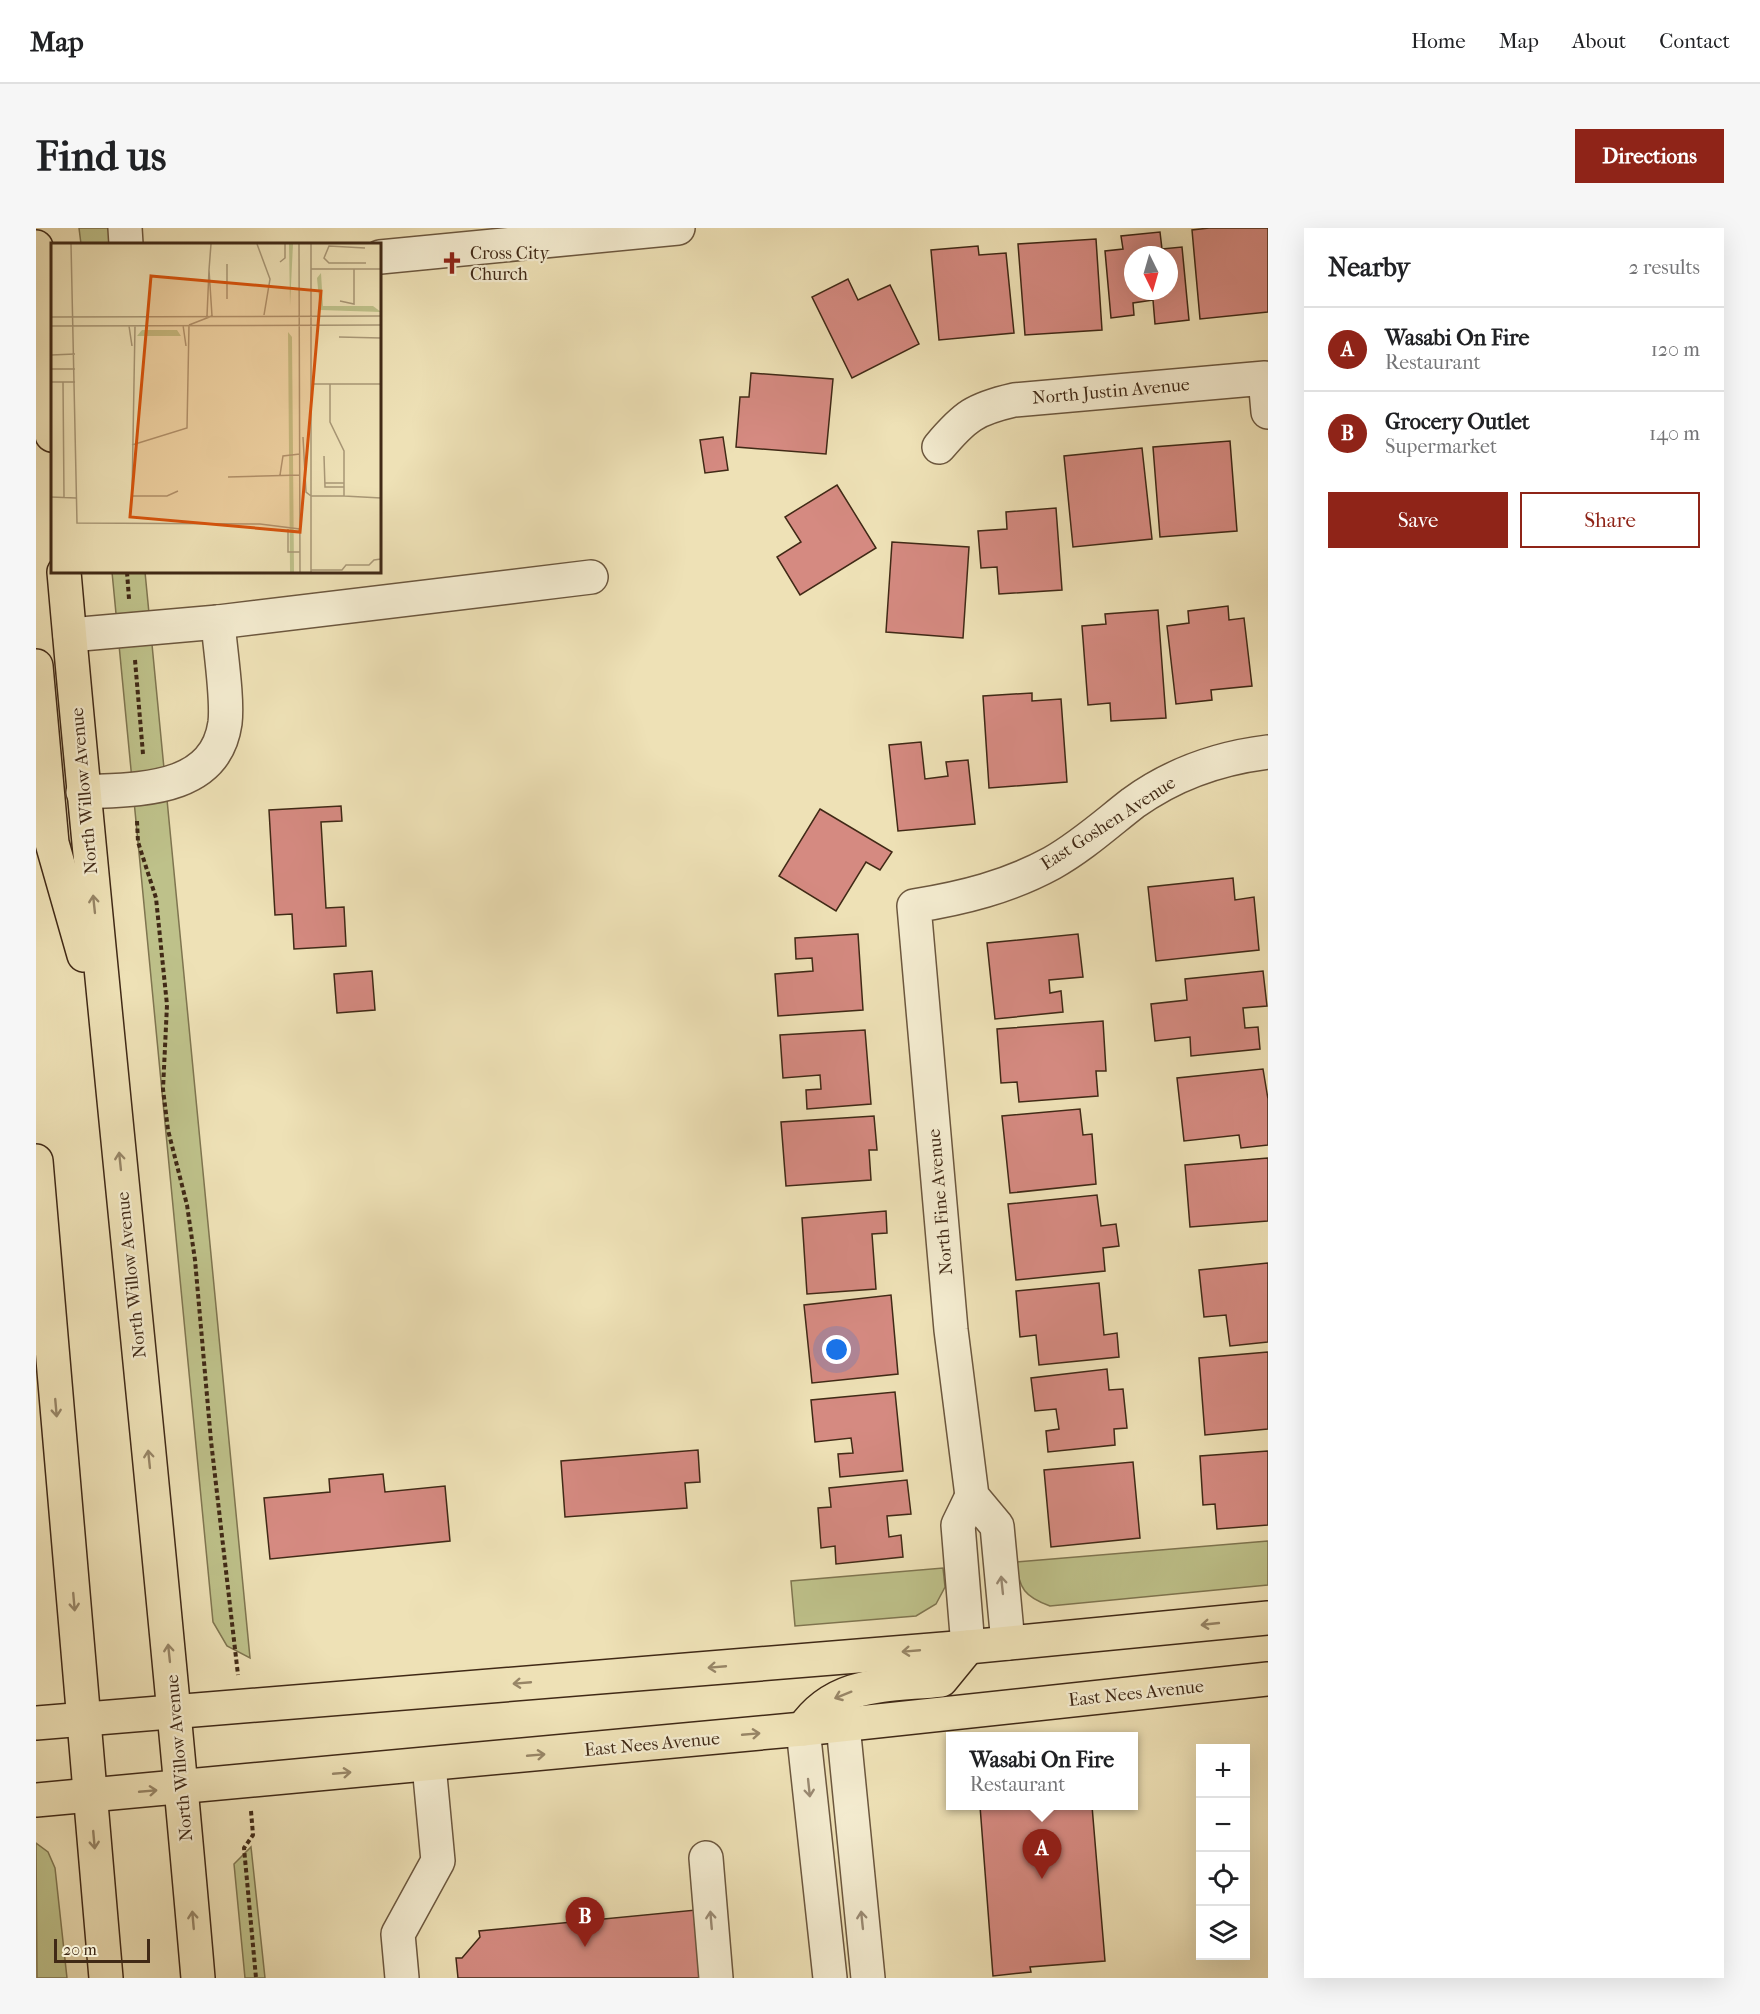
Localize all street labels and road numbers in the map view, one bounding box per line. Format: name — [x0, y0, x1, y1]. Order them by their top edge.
street label: North Justin Avenue — [1031, 374, 1191, 409]
street label: North Willow Avenue — [67, 707, 102, 875]
street label: East Goshen Avenue — [1037, 772, 1179, 875]
street label: North Fine Avenue — [924, 1128, 957, 1276]
street label: North Willow Avenue — [112, 1191, 151, 1359]
street label: North Willow Avenue — [162, 1674, 197, 1842]
street label: East Nees Avenue — [1067, 1676, 1205, 1711]
street label: East Nees Avenue — [583, 1728, 721, 1761]

